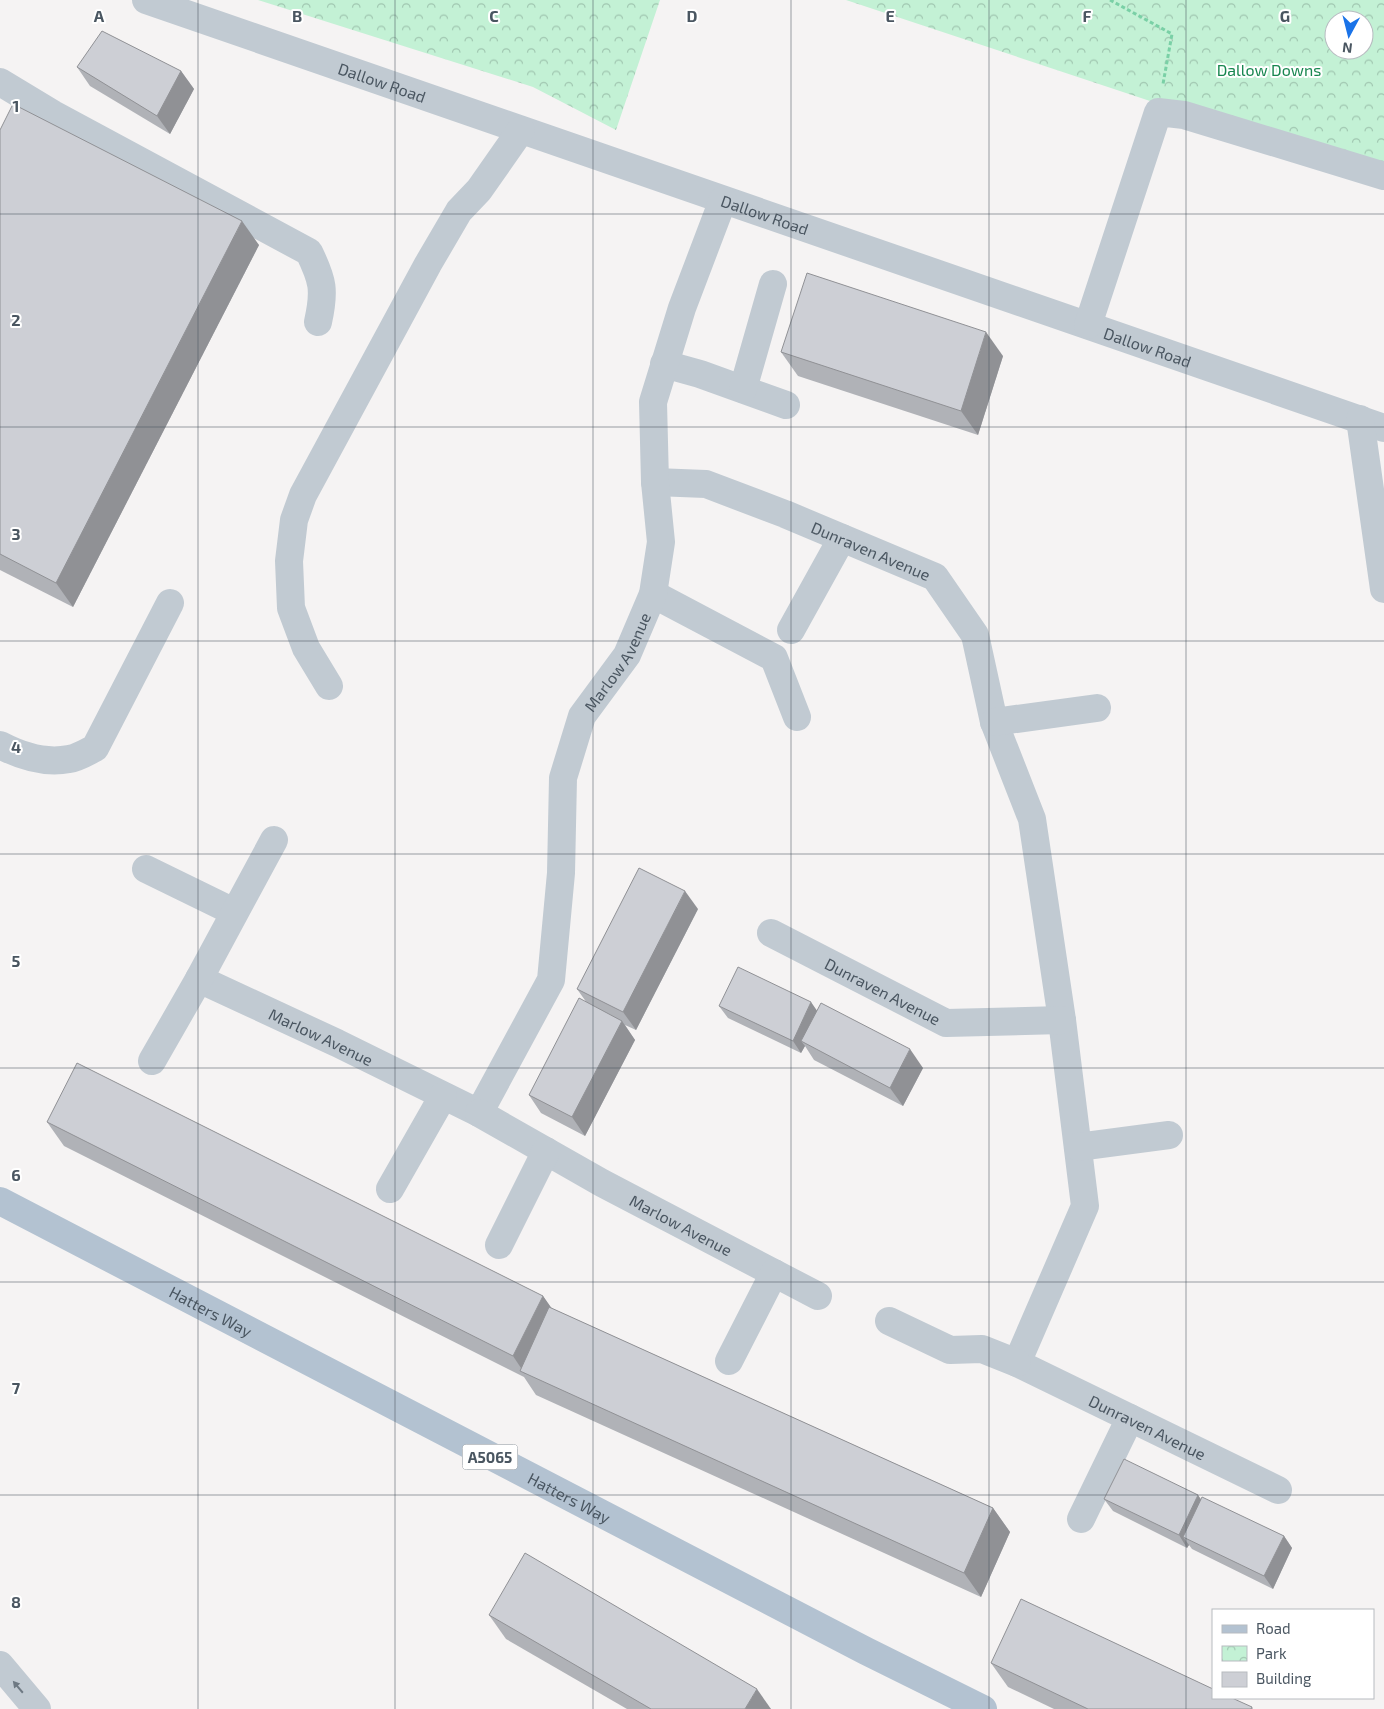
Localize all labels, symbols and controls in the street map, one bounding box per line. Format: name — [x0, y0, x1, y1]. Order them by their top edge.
text: A — [94, 6, 105, 25]
text: B — [292, 6, 302, 25]
text: C — [489, 6, 499, 25]
text: D — [687, 6, 698, 25]
text: E — [885, 6, 895, 25]
text: F — [1083, 6, 1092, 25]
text: G — [1280, 6, 1290, 25]
north arrow — [1324, 10, 1374, 60]
text: N — [1341, 39, 1353, 57]
street label: Dallow Road — [336, 58, 429, 106]
park label: Dallow Downs — [1217, 60, 1321, 79]
text: 1 — [13, 96, 19, 115]
street label: Dallow Road — [719, 190, 811, 238]
text: 2 — [11, 310, 21, 329]
street label: Dallow Road — [1102, 322, 1194, 370]
street label: Dunraven Avenue — [809, 517, 934, 584]
text: 3 — [11, 524, 21, 543]
street label: Marlow Avenue — [579, 609, 654, 715]
text: 4 — [11, 737, 21, 756]
text: 5 — [12, 951, 21, 970]
street label: Dunraven Avenue — [822, 953, 944, 1028]
street label: Marlow Avenue — [266, 1003, 376, 1069]
text: 6 — [11, 1165, 21, 1184]
street label: Marlow Avenue — [627, 1190, 736, 1259]
street label: Hatters Way — [167, 1281, 256, 1340]
text: 7 — [12, 1378, 21, 1397]
street label: Dunraven Avenue — [1086, 1390, 1209, 1463]
road number: A5065 — [462, 1444, 518, 1470]
street label: Hatters Way — [525, 1468, 615, 1527]
text: 8 — [11, 1592, 21, 1611]
legend — [1212, 1609, 1374, 1699]
text: Road — [1256, 1619, 1291, 1637]
text: Park — [1256, 1644, 1287, 1662]
text: Building — [1256, 1669, 1312, 1687]
one-way arrow — [13, 1681, 24, 1694]

